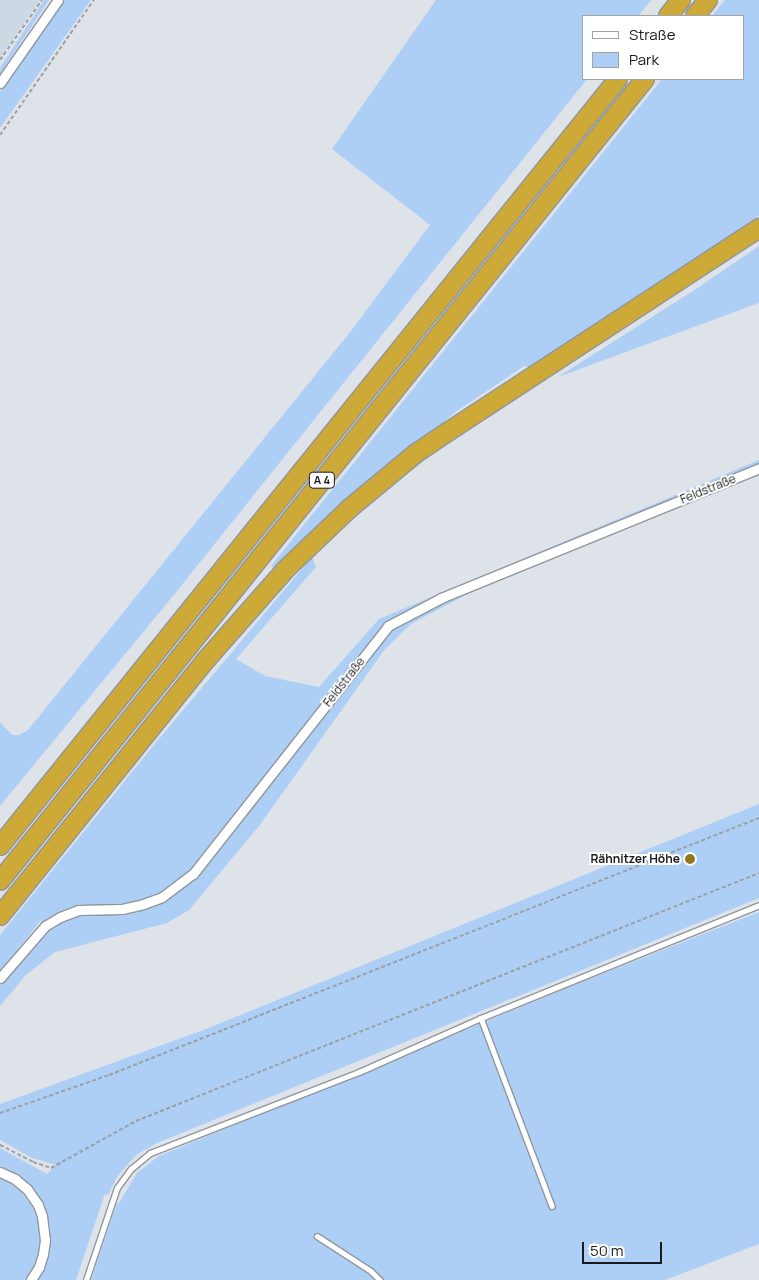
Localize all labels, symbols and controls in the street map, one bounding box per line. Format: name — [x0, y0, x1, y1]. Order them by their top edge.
legend — [582, 15, 744, 80]
text: Straße — [629, 24, 675, 45]
text: Park — [629, 49, 659, 70]
street label: Feldstraße — [678, 471, 738, 507]
road number: A 4 — [308, 472, 336, 488]
street label: Feldstraße — [320, 654, 368, 710]
place label: Rähnitzer Höhe — [590, 852, 680, 866]
marker: Rähnitzer Höhe — [684, 853, 696, 865]
scale bar — [584, 1232, 664, 1264]
text: 50 m — [590, 1240, 624, 1261]

